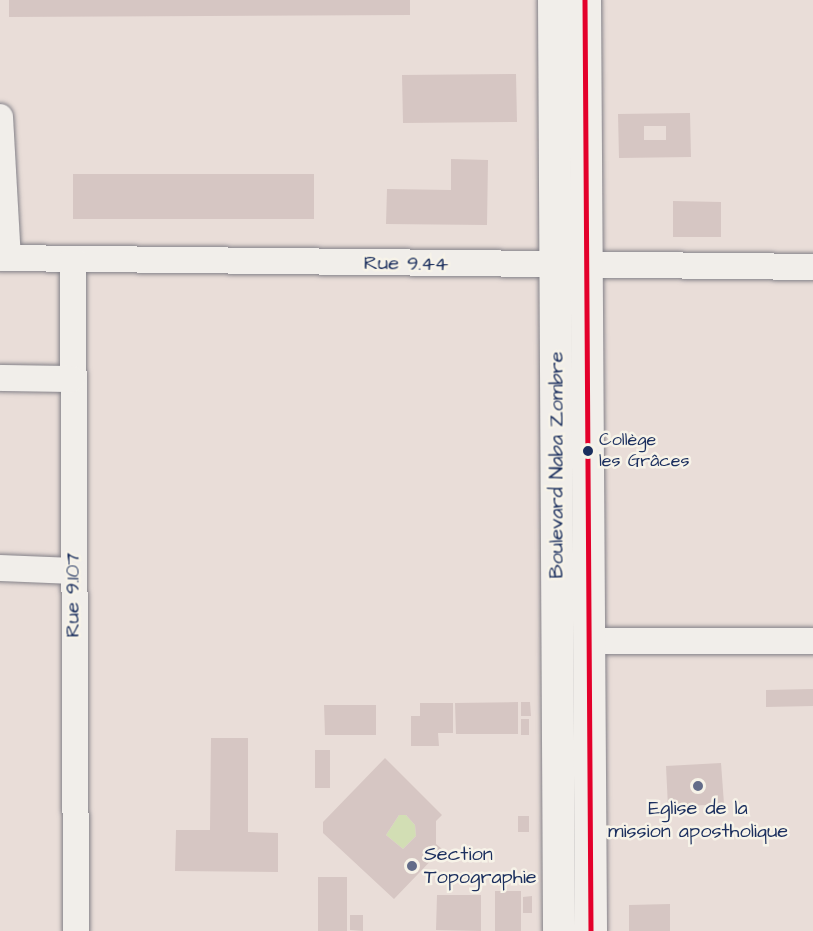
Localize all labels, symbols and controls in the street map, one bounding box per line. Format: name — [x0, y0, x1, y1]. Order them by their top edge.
street label: Rue 9.44 — [363, 251, 449, 277]
street label: Boulevard Naba Zombre — [545, 351, 569, 579]
place label: Collège les Grâces — [599, 430, 690, 472]
marker: Collège les Grâces — [582, 445, 594, 457]
street label: Rue 9.107 — [61, 553, 85, 637]
marker: Eglise de la mission apostholique — [691, 779, 705, 793]
place label: Eglise de la mission apostholique — [608, 796, 788, 843]
place label: Section Topographie — [424, 843, 536, 890]
marker: Section Topographie — [405, 859, 419, 873]

